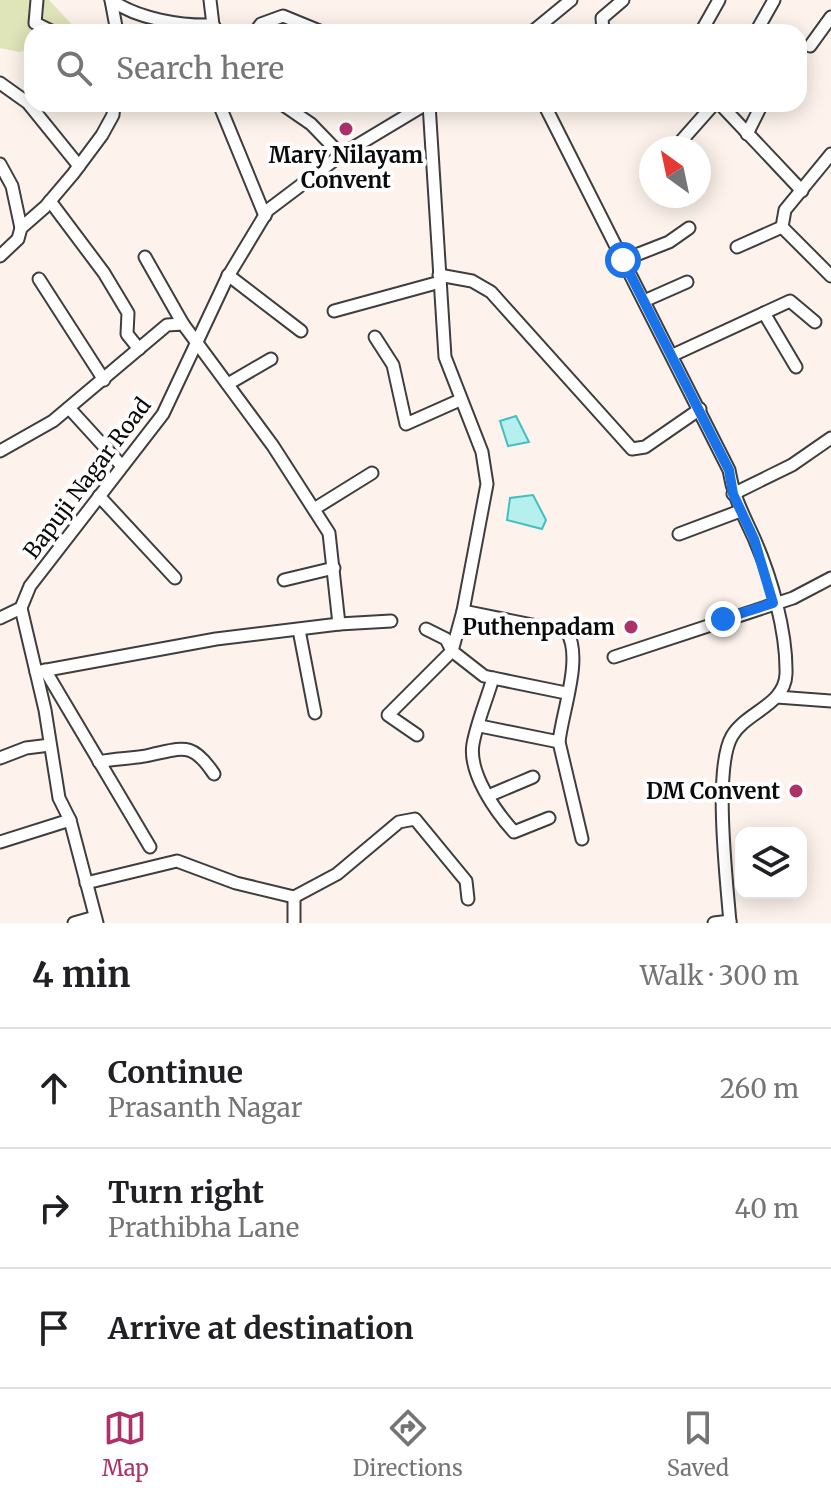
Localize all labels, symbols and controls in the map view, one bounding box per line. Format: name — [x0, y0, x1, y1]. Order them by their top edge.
search box — [24, 24, 807, 112]
icon: search — [52, 46, 96, 90]
text: Search here — [116, 49, 284, 87]
marker: Mary Nilayam Convent — [337, 120, 355, 138]
north arrow — [639, 136, 711, 208]
place label: Mary Nilayam Convent — [269, 141, 423, 194]
route start — [605, 242, 641, 278]
street label: Bapuji Nagar Road — [17, 392, 157, 564]
route end — [705, 601, 741, 637]
place label: Puthenpadam — [462, 613, 615, 641]
marker: Puthenpadam — [622, 618, 640, 636]
place label: DM Convent — [646, 777, 780, 805]
marker: DM Convent — [787, 782, 805, 800]
map controls — [735, 827, 807, 899]
button: layers — [735, 827, 807, 899]
text: 4 min — [32, 954, 130, 996]
text: Walk · 300 m — [640, 959, 799, 992]
text: Continue — [108, 1053, 243, 1091]
icon: ahead — [32, 1066, 76, 1110]
text: 260 m — [720, 1072, 799, 1105]
text: Prasanth Nagar — [108, 1091, 302, 1124]
text: Turn right — [108, 1173, 264, 1211]
icon: right — [32, 1186, 76, 1230]
text: 40 m — [735, 1192, 799, 1225]
text: Prathibha Lane — [108, 1211, 299, 1244]
icon: arrive — [32, 1306, 76, 1350]
text: Arrive at destination — [108, 1309, 414, 1347]
tab: Map — [102, 1406, 149, 1482]
tab: Directions — [353, 1406, 463, 1482]
tab: Saved — [667, 1406, 729, 1482]

